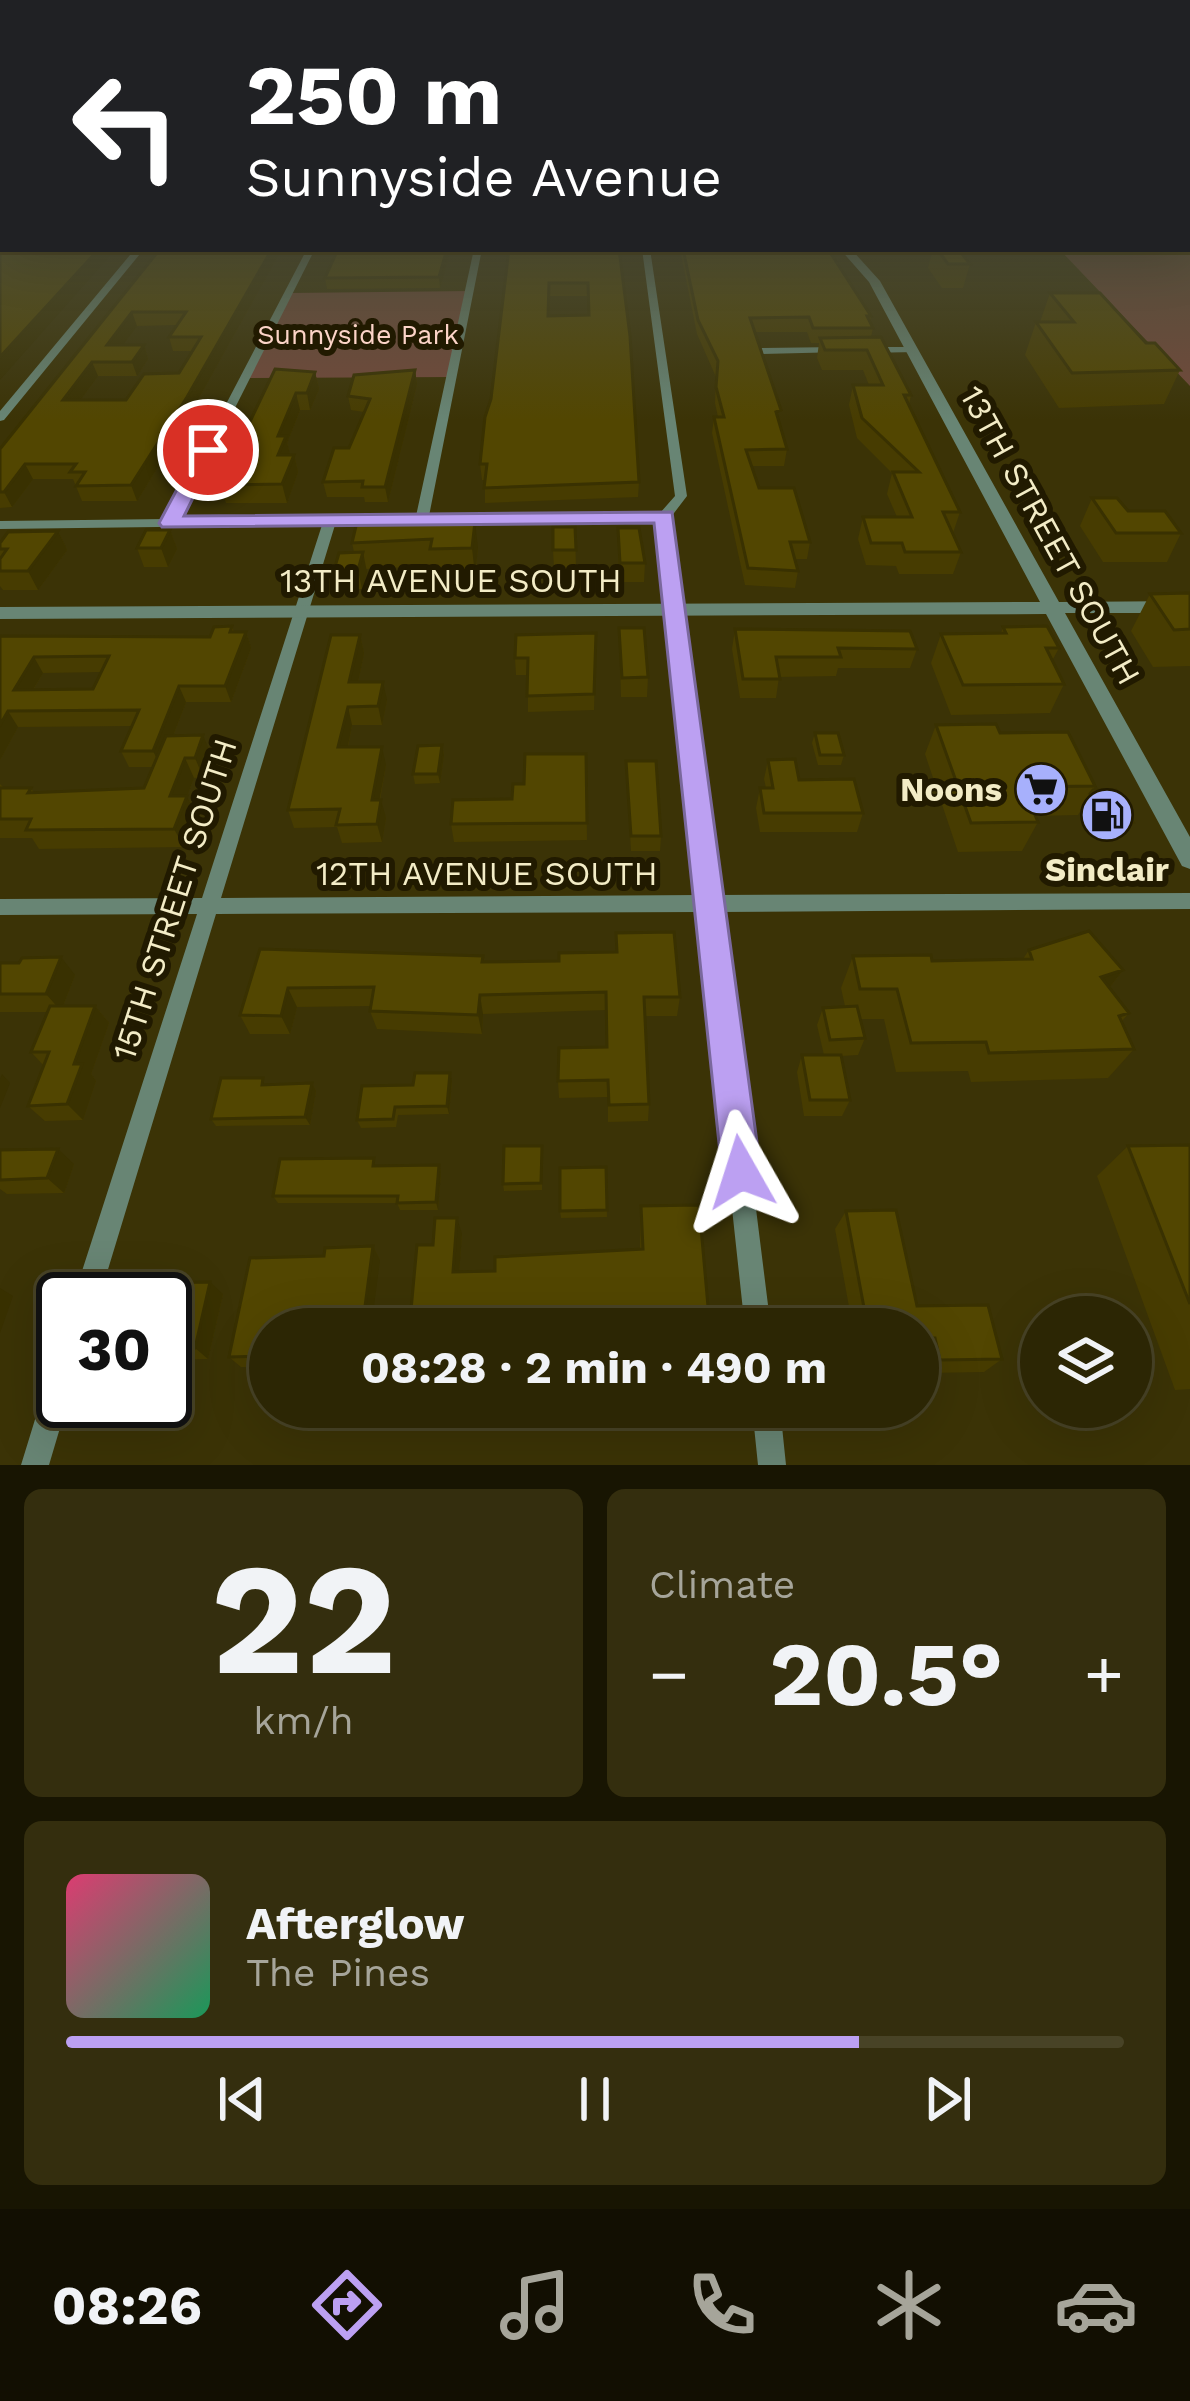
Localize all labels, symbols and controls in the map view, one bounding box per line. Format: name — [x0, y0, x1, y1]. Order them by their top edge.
text: 250 m — [246, 46, 502, 144]
icon: left — [48, 48, 204, 204]
text: Sunnyside Avenue — [246, 146, 722, 209]
park label: Sunnyside Park — [257, 319, 459, 351]
street label: 13TH STREET SOUTH — [952, 379, 1149, 691]
pin — [157, 399, 259, 501]
icon: arrive — [175, 417, 241, 483]
street label: 13TH AVENUE SOUTH — [280, 561, 622, 600]
street label: 15TH STREET SOUTH — [104, 734, 245, 1065]
supermarket icon: Noons — [1013, 761, 1069, 817]
place label: Noons — [900, 770, 1002, 809]
fuel station icon: Sinclair — [1079, 787, 1135, 843]
place label: Sinclair — [1045, 850, 1169, 889]
street label: 12TH AVENUE SOUTH — [316, 854, 658, 893]
position arrow — [678, 1109, 804, 1235]
speed limit sign: 30 — [36, 1272, 192, 1428]
map controls — [1020, 1296, 1152, 1428]
button: layers — [1020, 1296, 1152, 1428]
text: 08:28 · 2 min · 490 m — [361, 1341, 827, 1394]
text: 22 — [211, 1528, 396, 1711]
text: Climate — [649, 1562, 795, 1607]
text: 20.5° — [770, 1621, 1003, 1727]
text: − — [649, 1636, 689, 1713]
text: + — [1084, 1636, 1124, 1713]
text: km/h — [253, 1698, 354, 1743]
text: Afterglow — [246, 1897, 465, 1950]
text: The Pines — [246, 1950, 430, 1995]
icon: previous — [209, 2066, 275, 2132]
icon: pause — [562, 2066, 628, 2132]
icon: next — [915, 2066, 981, 2132]
icon: directions — [305, 2263, 389, 2347]
icon: music — [493, 2263, 577, 2347]
icon: phone — [680, 2263, 764, 2347]
icon: climate — [867, 2263, 951, 2347]
icon: car — [1054, 2263, 1138, 2347]
text: 08:26 — [52, 2274, 202, 2337]

